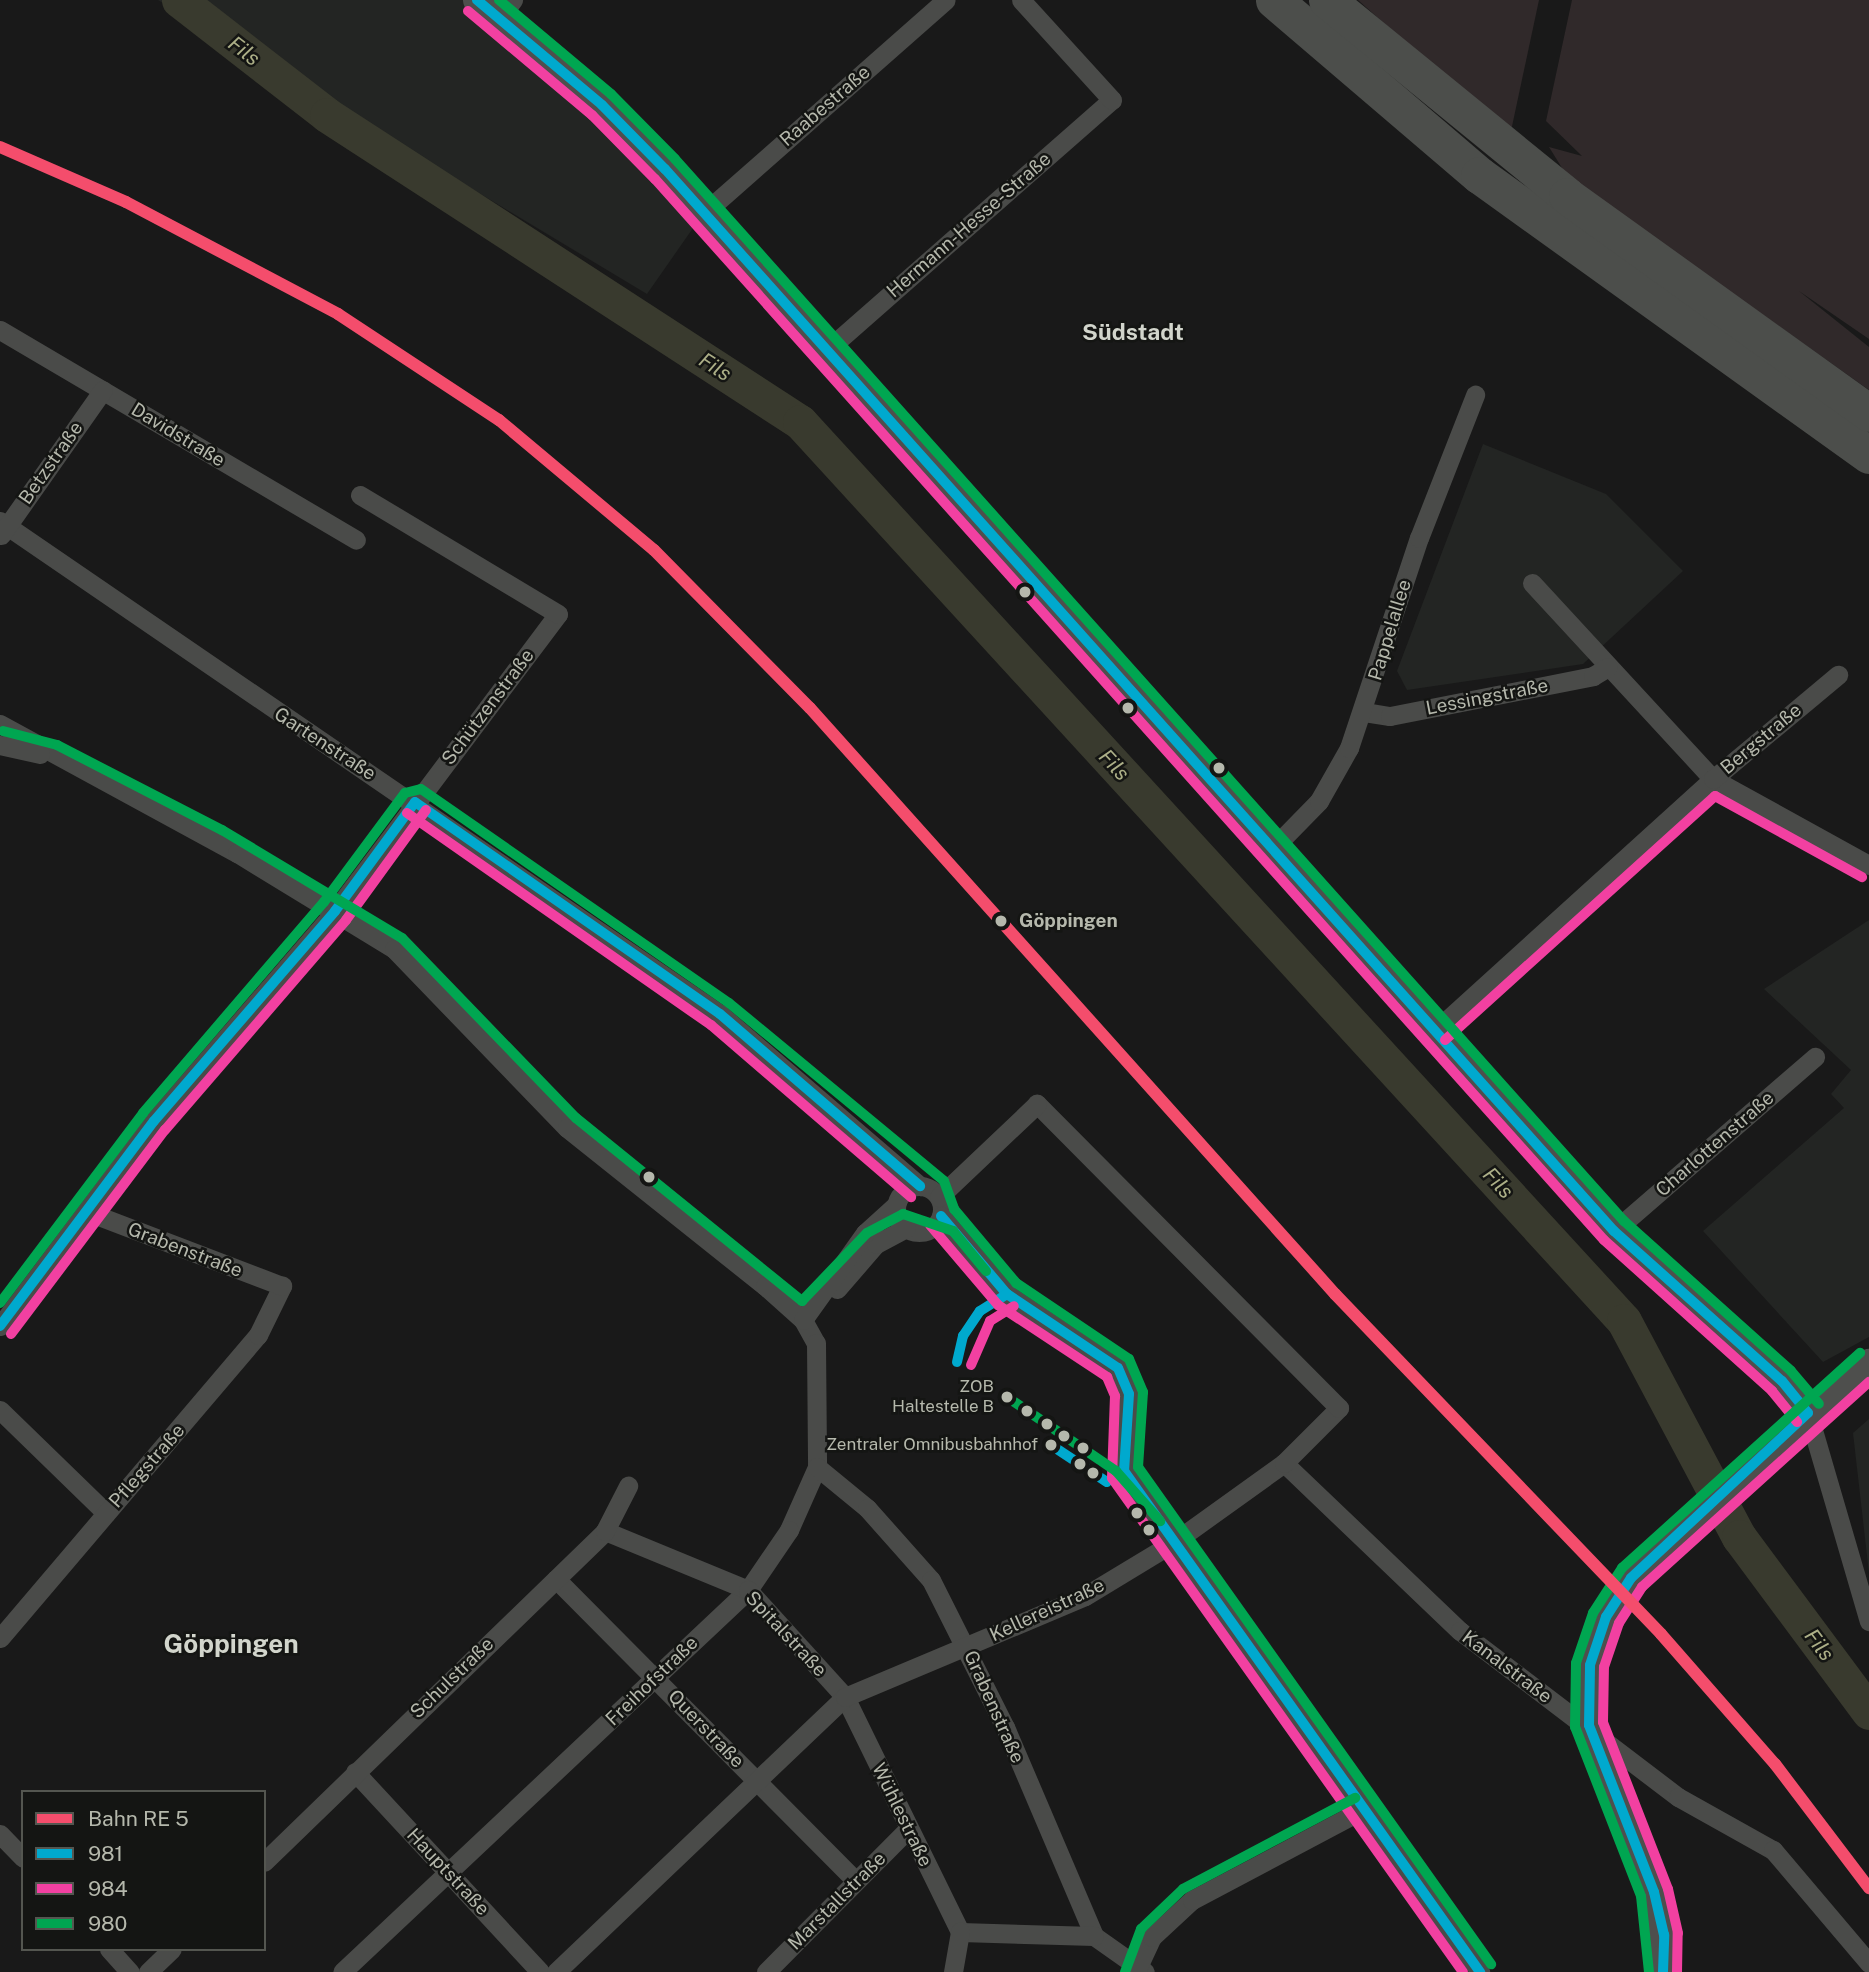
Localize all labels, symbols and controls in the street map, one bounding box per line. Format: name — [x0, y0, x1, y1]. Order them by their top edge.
water label: Fils — [223, 31, 265, 71]
street label: Raabestraße — [775, 61, 875, 151]
street label: Hermann-Hesse-Straße — [882, 148, 1056, 302]
district label: Südstadt — [1082, 318, 1184, 346]
water label: Fils — [694, 347, 736, 387]
street label: Davidstraße — [127, 398, 229, 472]
street label: Betzstraße — [14, 417, 88, 509]
street label: Pappelallee — [1364, 577, 1416, 683]
unlabelled marker — [1018, 585, 1032, 599]
street label: Schützenstraße — [437, 645, 539, 769]
street label: Lessingstraße — [1424, 674, 1550, 720]
street label: Bergstraße — [1716, 699, 1806, 779]
unlabelled marker — [1121, 701, 1135, 715]
street label: Gartenstraße — [270, 703, 380, 785]
water label: Fils — [1093, 744, 1135, 786]
unlabelled marker — [1212, 761, 1226, 775]
marker: Göppingen — [989, 909, 1013, 933]
place label: Göppingen — [1019, 910, 1118, 932]
street label: Charlottenstraße — [1651, 1086, 1779, 1202]
water label: Fils — [1477, 1162, 1519, 1204]
unlabelled marker — [642, 1170, 656, 1184]
street label: Grabenstraße — [125, 1218, 245, 1282]
place label: ZOB Haltestelle B — [892, 1377, 994, 1417]
marker: ZOB Haltestelle B — [1000, 1390, 1014, 1404]
unlabelled marker — [1020, 1404, 1034, 1418]
unlabelled marker — [1040, 1417, 1054, 1431]
street label: Pflegstraße — [104, 1419, 190, 1513]
unlabelled marker — [1057, 1429, 1071, 1443]
place label: Zentraler Omnibusbahnhof — [826, 1435, 1038, 1455]
marker: Zentraler Omnibusbahnhof — [1044, 1438, 1058, 1452]
unlabelled marker — [1076, 1441, 1090, 1455]
unlabelled marker — [1073, 1457, 1087, 1471]
unlabelled marker — [1086, 1466, 1100, 1480]
unlabelled marker — [1130, 1506, 1144, 1520]
unlabelled marker — [1142, 1523, 1156, 1537]
street label: Kellereistraße — [986, 1574, 1108, 1646]
street label: Spitalstraße — [741, 1587, 831, 1681]
water label: Fils — [1799, 1624, 1839, 1666]
street label: Kanalstraße — [1458, 1626, 1556, 1708]
district label: Göppingen — [163, 1628, 299, 1660]
street label: Freihofstraße — [601, 1631, 703, 1731]
street label: Schulstraße — [406, 1633, 498, 1723]
street label: Grabenstraße — [959, 1647, 1029, 1767]
street label: Querstraße — [663, 1685, 749, 1773]
street label: Wühlestraße — [867, 1759, 937, 1871]
legend — [21, 1790, 266, 1951]
text: Bahn RE 5 — [88, 1806, 189, 1831]
street label: Hauptstraße — [402, 1824, 494, 1920]
text: 981 — [88, 1841, 123, 1866]
street label: Marstallstraße — [783, 1847, 891, 1955]
text: 984 — [88, 1876, 128, 1901]
text: 980 — [88, 1911, 127, 1936]

